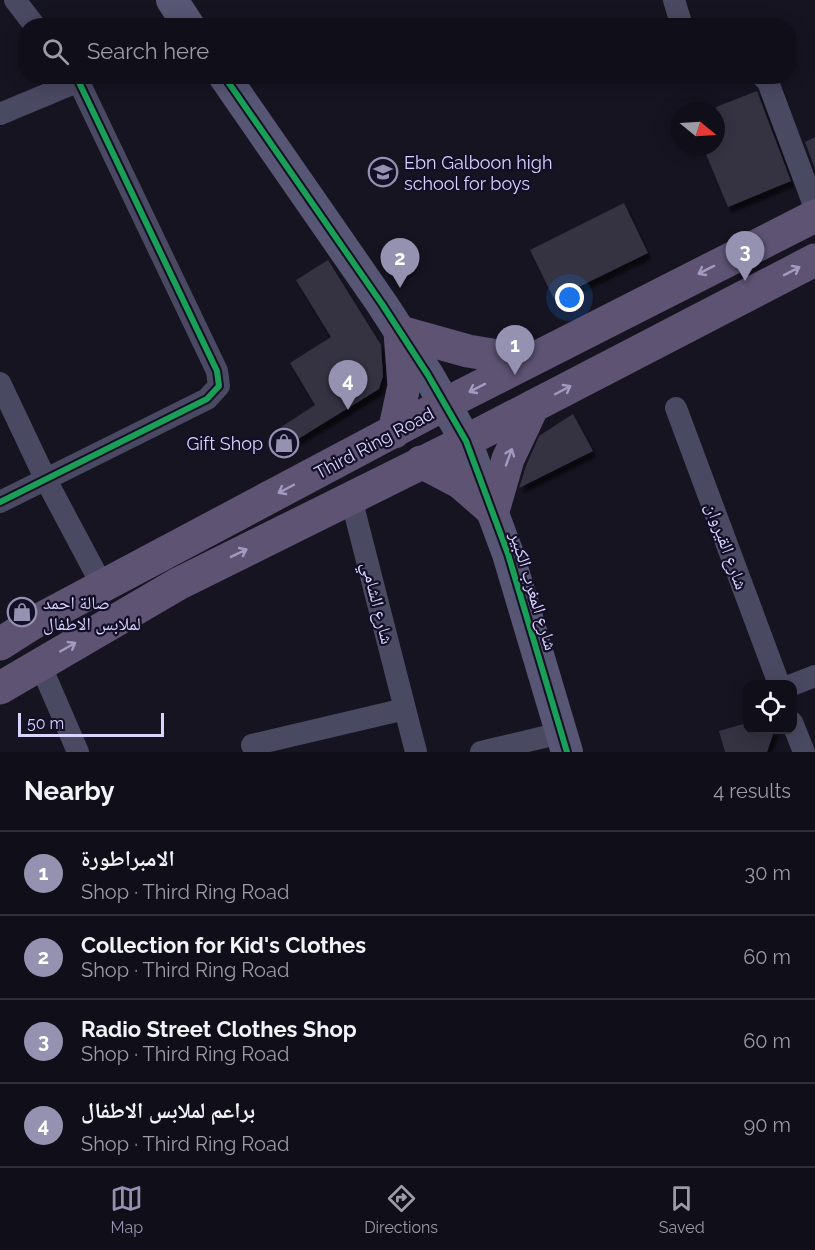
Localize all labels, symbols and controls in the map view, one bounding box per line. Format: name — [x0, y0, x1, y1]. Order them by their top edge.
search box — [18, 18, 797, 84]
icon: search — [39, 35, 72, 68]
text: Search here — [87, 38, 209, 64]
north arrow — [671, 102, 725, 156]
place label: Ebn Galboon high school for boys — [404, 152, 552, 194]
school or university icon: Ebn Galboon high school for boys — [367, 156, 399, 188]
pin: 3 — [726, 232, 764, 281]
pin: 2 — [380, 238, 420, 288]
one-way arrow — [697, 264, 715, 276]
one-way arrow — [783, 265, 801, 277]
your location — [555, 283, 584, 312]
pin: 1 — [496, 326, 534, 375]
pin: 4 — [328, 360, 368, 410]
one-way arrow — [469, 382, 486, 394]
one-way arrow — [554, 384, 572, 395]
street label: Third Ring Road — [311, 403, 437, 483]
shop icon: Gift Shop — [268, 427, 300, 459]
place label: Gift Shop — [186, 433, 263, 454]
one-way arrow — [504, 448, 515, 467]
one-way arrow — [277, 484, 295, 496]
street label: شارع القيروان — [701, 500, 752, 593]
street label: شارع المغرب الكبير — [505, 528, 562, 653]
one-way arrow — [230, 547, 248, 559]
street label: شارع الشامي — [353, 560, 398, 647]
place label: صالة احمد لملابس الاطفال — [43, 592, 141, 635]
shop icon: صالة احمد لملابس الاطفال — [6, 596, 38, 628]
one-way arrow — [59, 641, 76, 653]
map controls — [743, 680, 797, 734]
button: locate — [743, 680, 797, 734]
scale bar — [18, 710, 164, 738]
text: 50 m — [27, 714, 64, 733]
text: Nearby — [24, 776, 114, 806]
text: 4 results — [713, 779, 791, 803]
text: الامبراطورة — [81, 845, 175, 871]
text: 1 — [39, 861, 48, 885]
text: 30 m — [745, 861, 791, 885]
text: Shop · Third Ring Road — [81, 880, 289, 904]
text: Collection for Kid's Clothes — [81, 932, 366, 958]
text: 2 — [38, 945, 49, 969]
text: 60 m — [743, 945, 791, 969]
text: Shop · Third Ring Road — [81, 958, 289, 982]
text: Radio Street Clothes Shop — [81, 1016, 357, 1042]
text: 3 — [38, 1029, 49, 1053]
text: 60 m — [743, 1029, 791, 1053]
text: Shop · Third Ring Road — [81, 1042, 289, 1066]
text: براعم لملابس الاطفال — [81, 1097, 255, 1123]
text: 4 — [38, 1113, 49, 1137]
text: 90 m — [744, 1113, 791, 1137]
text: Shop · Third Ring Road — [81, 1132, 289, 1156]
tab: Map — [110, 1182, 143, 1237]
tab: Directions — [364, 1182, 438, 1237]
tab: Saved — [659, 1182, 705, 1237]

